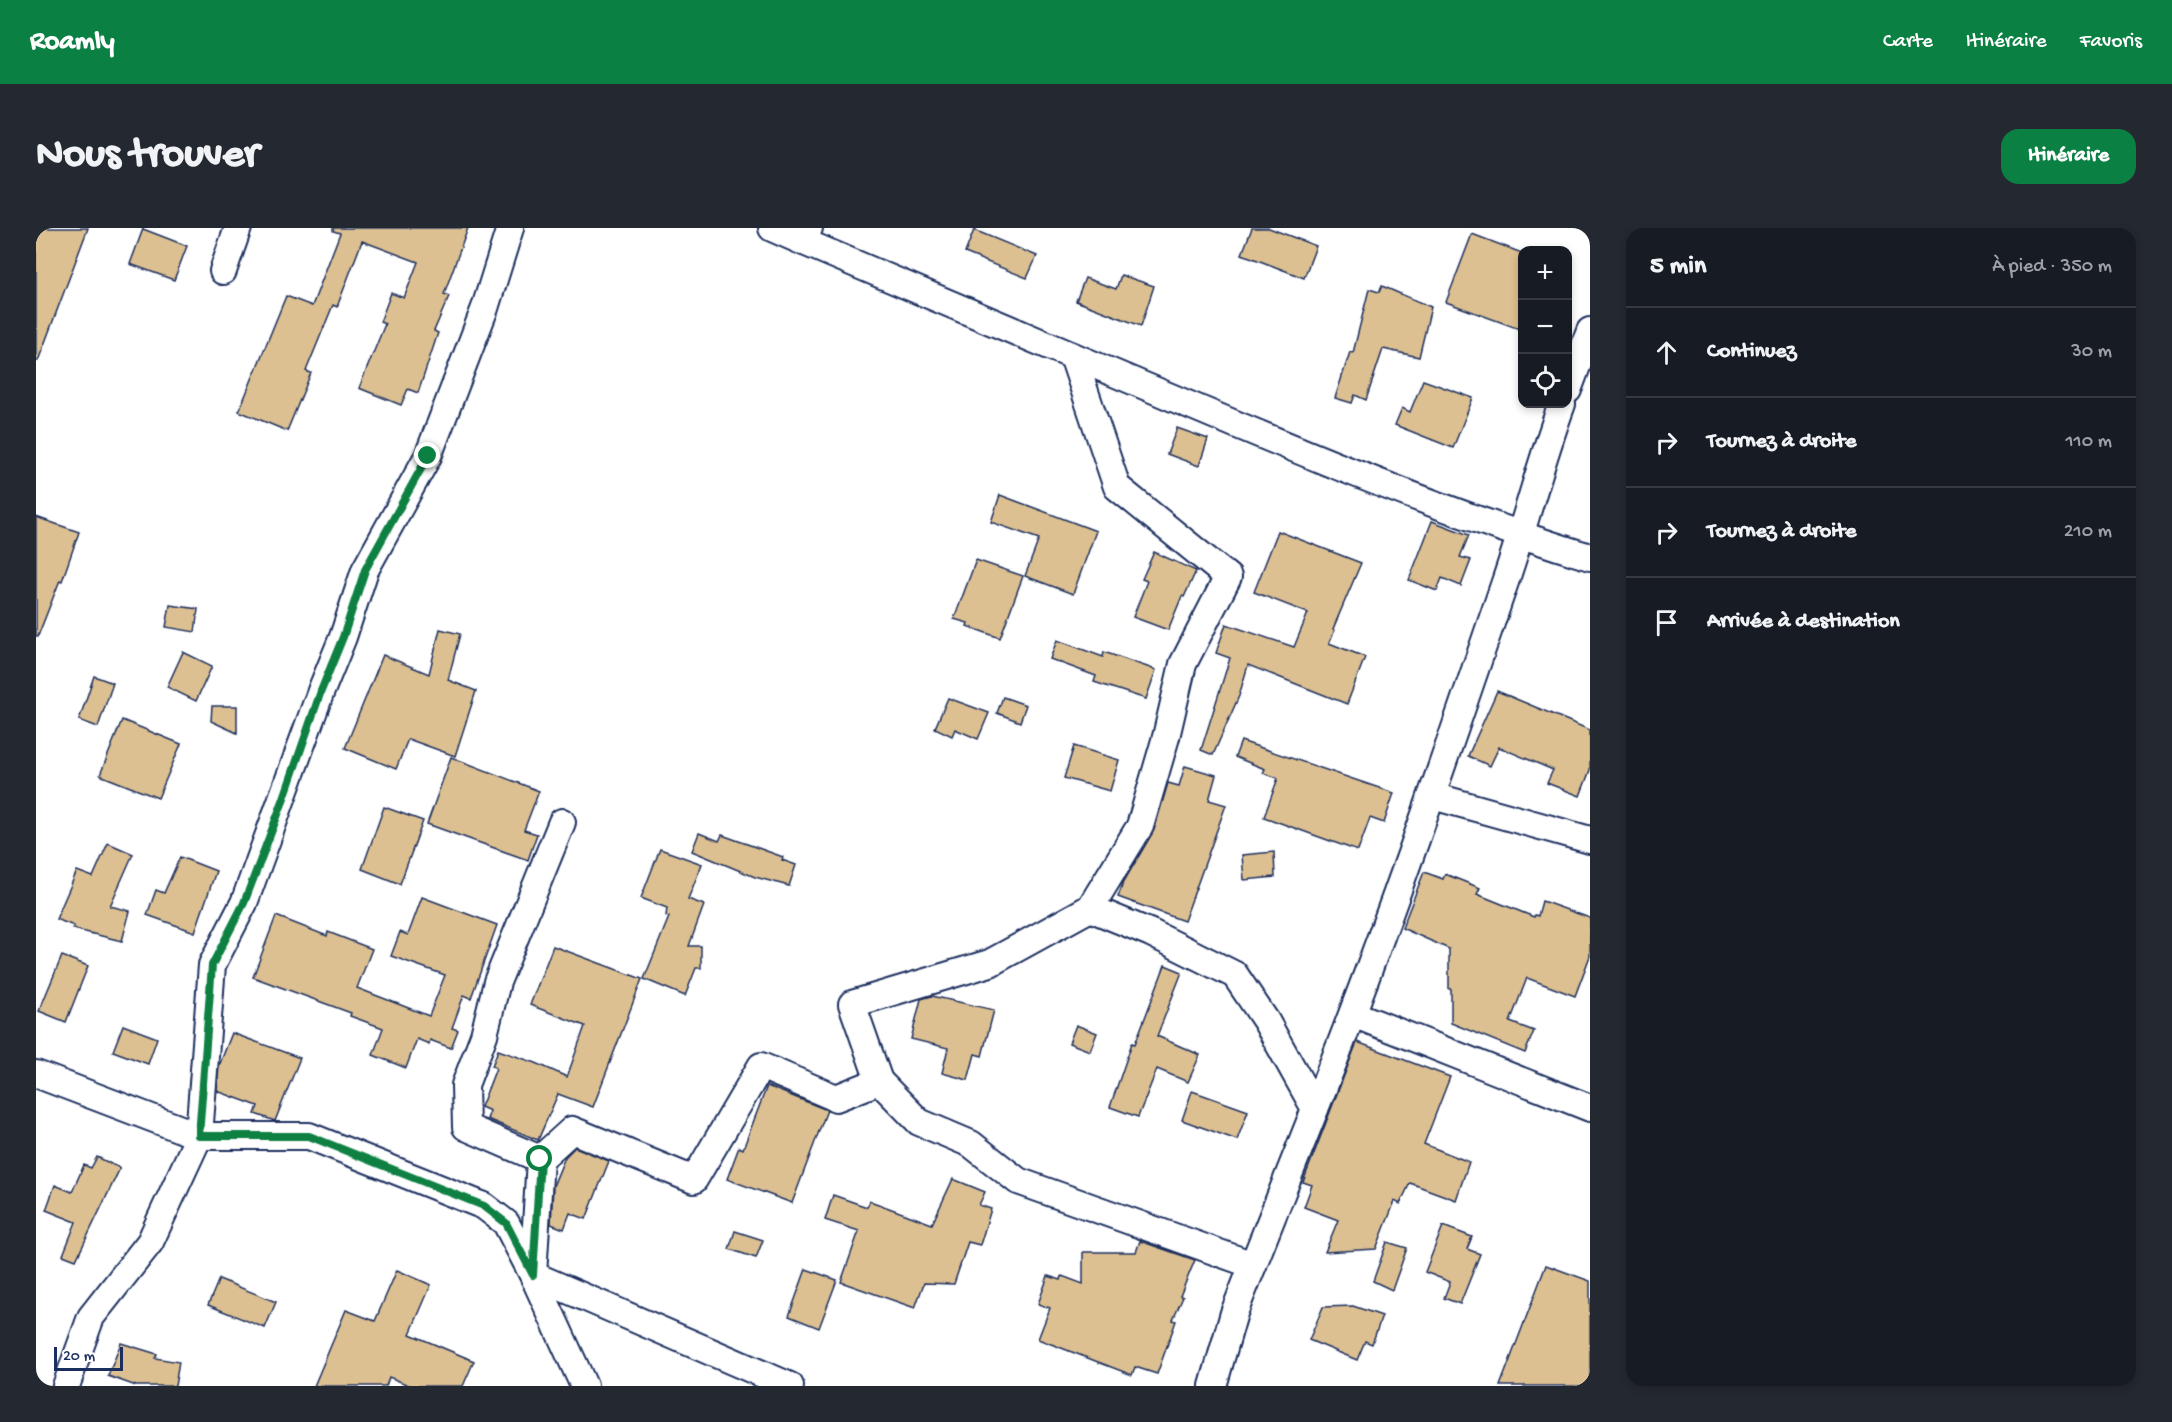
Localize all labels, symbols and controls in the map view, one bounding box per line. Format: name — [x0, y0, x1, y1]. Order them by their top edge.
text: Roamly — [30, 26, 115, 59]
text: Carte — [1883, 30, 1933, 55]
text: Itinéraire — [1966, 30, 2047, 55]
text: Favoris — [2080, 30, 2142, 55]
button: Itinéraire — [2001, 129, 2136, 184]
text: Nous trouver — [36, 132, 259, 181]
map controls — [1518, 246, 1572, 408]
button: + — [1518, 246, 1572, 300]
text: 5 min — [1650, 252, 1706, 283]
text: À pied · 350 m — [1992, 256, 2112, 279]
button: − — [1518, 300, 1572, 354]
icon: ahead — [1650, 336, 1683, 369]
text: Continuez — [1707, 339, 1796, 365]
text: 30 m — [2071, 341, 2112, 364]
button: locate — [1518, 354, 1572, 408]
icon: right — [1650, 426, 1683, 459]
text: Tournez à droite — [1707, 429, 1856, 455]
text: 110 m — [2066, 431, 2112, 454]
route end — [414, 442, 440, 468]
icon: right — [1650, 516, 1683, 549]
text: Tournez à droite — [1707, 519, 1856, 545]
text: 210 m — [2064, 521, 2112, 544]
icon: arrive — [1650, 606, 1683, 639]
text: Arrivée à destination — [1707, 609, 1900, 635]
route start — [526, 1145, 552, 1171]
scale bar — [54, 1344, 123, 1372]
text: 20 m — [63, 1348, 95, 1367]

